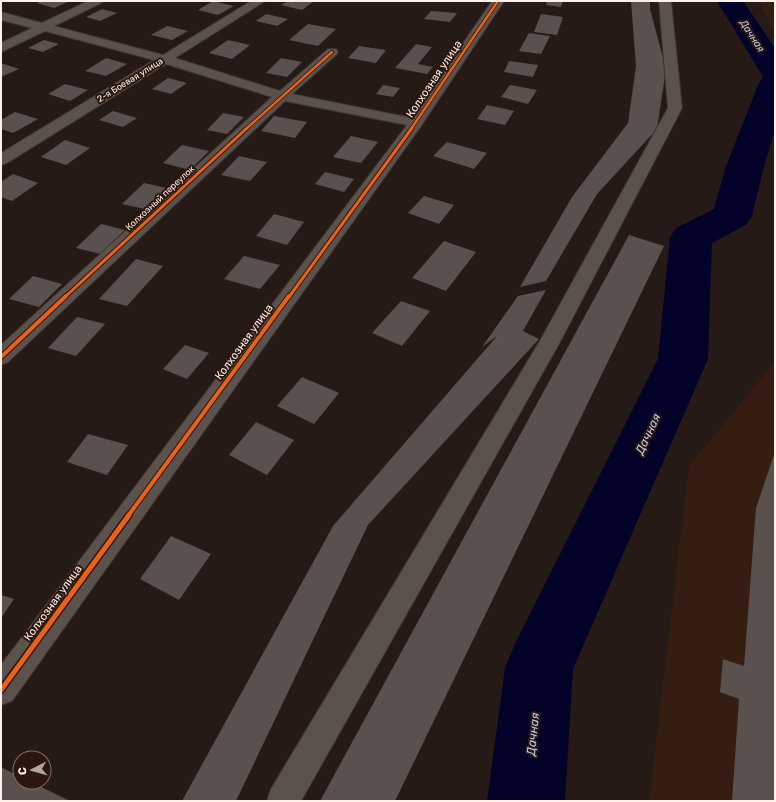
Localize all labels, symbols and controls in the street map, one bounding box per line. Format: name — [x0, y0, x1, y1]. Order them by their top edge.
water label: Дачная — [737, 17, 767, 55]
street label: Колхозная улица — [403, 38, 465, 120]
street label: 2-я Боевая улица — [95, 56, 165, 104]
street label: Колхозный переулок — [124, 163, 197, 232]
street label: Колхозная улица — [212, 302, 276, 382]
water label: Дачная — [632, 411, 664, 457]
street label: Колхозная улица — [21, 563, 85, 643]
water label: Дачная — [524, 711, 542, 757]
north arrow — [12, 750, 52, 790]
text: С — [16, 766, 29, 776]

